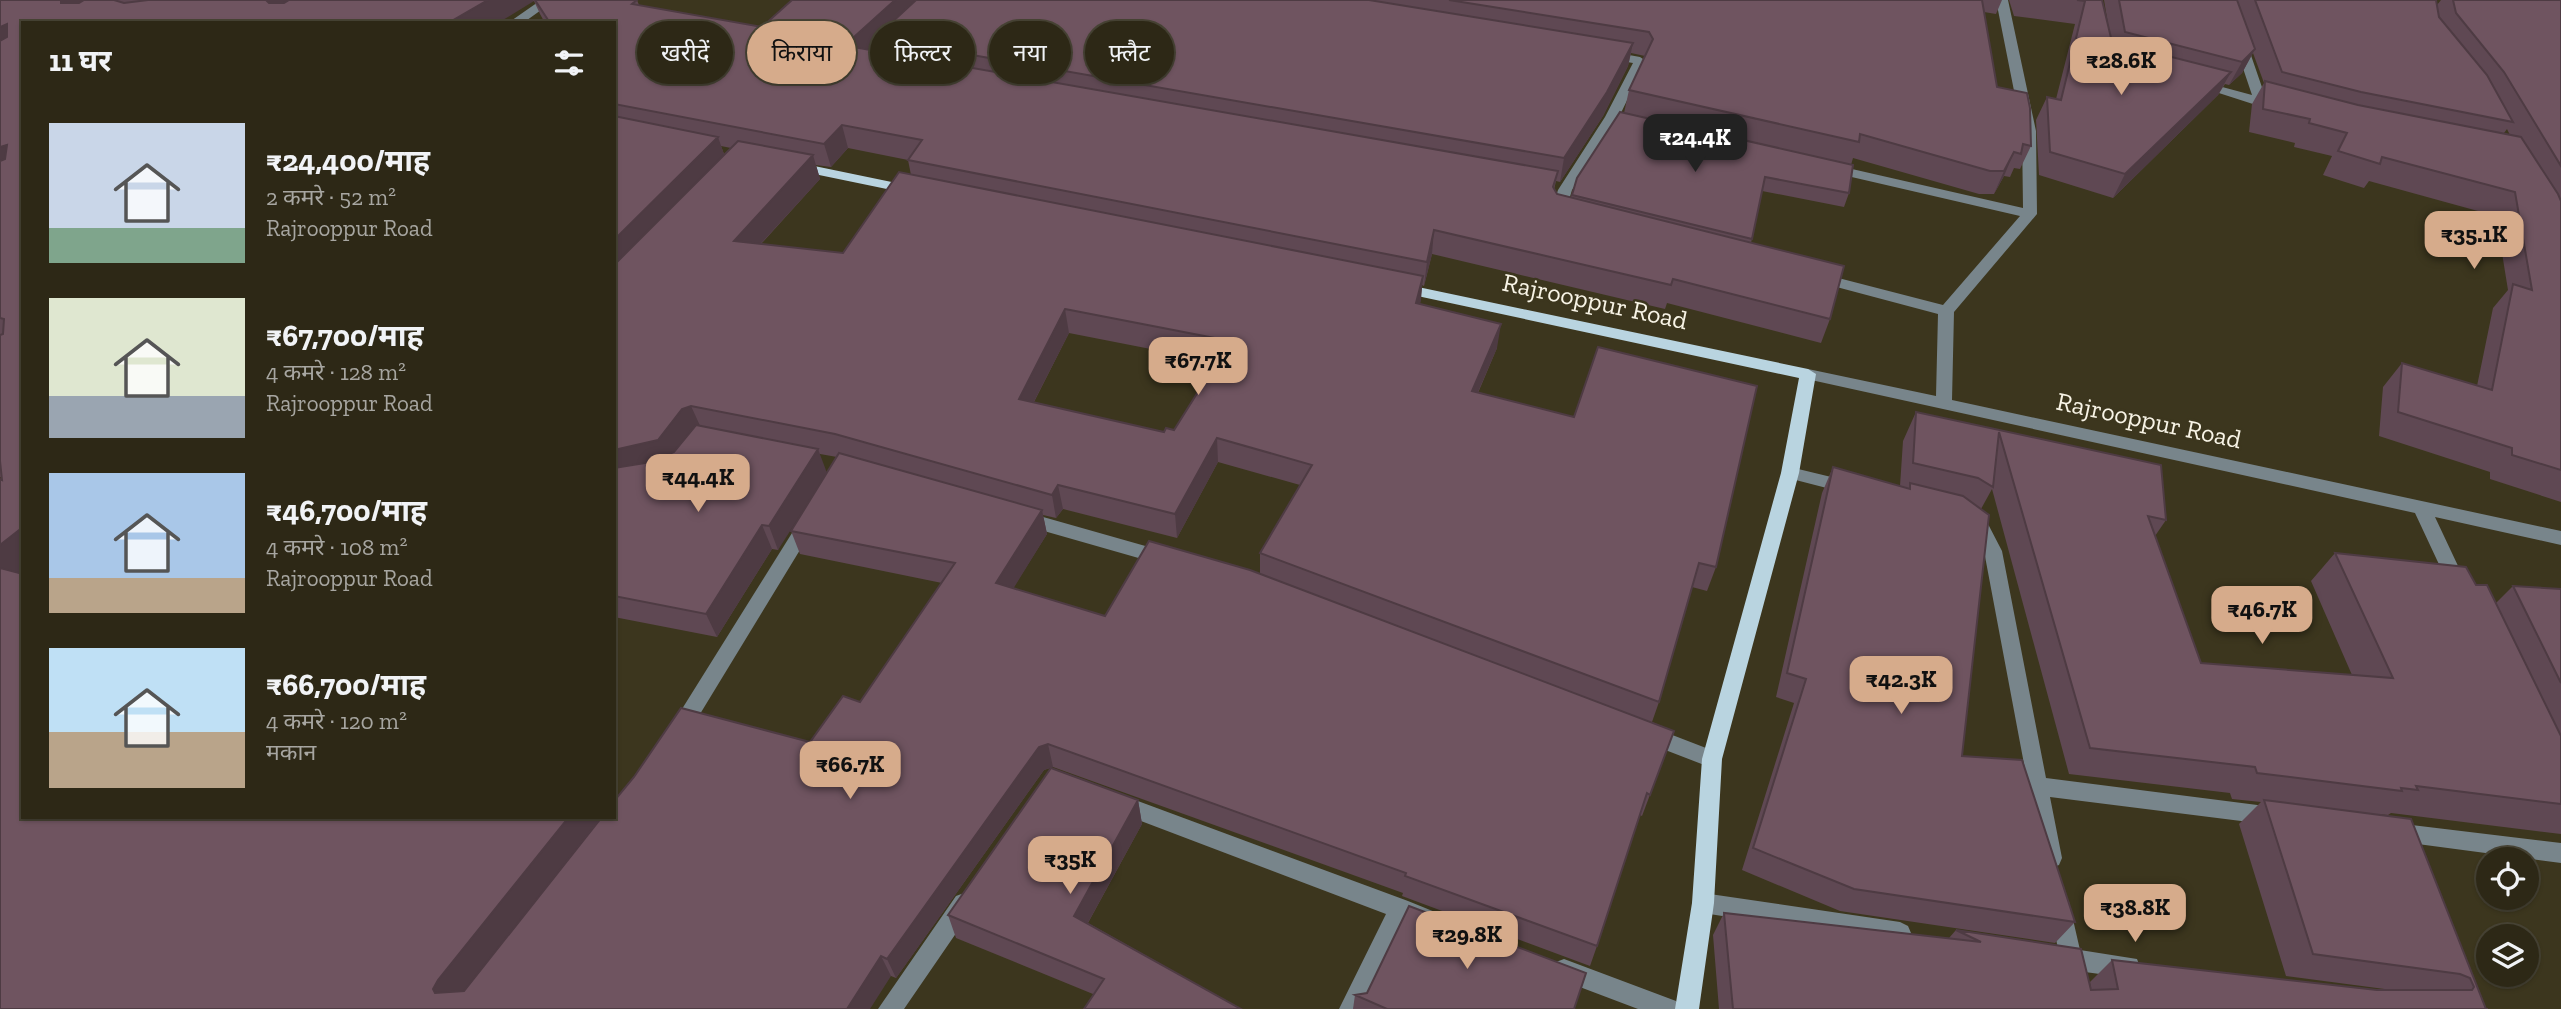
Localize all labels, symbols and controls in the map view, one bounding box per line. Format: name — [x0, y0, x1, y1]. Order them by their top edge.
chip: खरीदें — [637, 21, 733, 84]
chip: किराया — [747, 21, 856, 84]
chip: फ़िल्टर — [870, 21, 975, 84]
chip: नया — [989, 21, 1071, 84]
chip: फ़्लैट — [1085, 21, 1174, 84]
pin: ₹28.6K — [2064, 38, 2178, 97]
text: 11 घर — [49, 43, 112, 79]
icon: filters — [550, 44, 588, 82]
text: ₹28.6K — [2086, 46, 2156, 74]
pin: ₹24.4K — [1638, 114, 1752, 174]
text: ₹24.4K — [1659, 123, 1731, 151]
text: ₹24,400/माह — [266, 143, 430, 179]
icon: home — [105, 151, 189, 235]
text: 2 कमरे · 52 m² — [266, 183, 396, 211]
pin: ₹35.1K — [2417, 212, 2531, 271]
text: Rajrooppur Road — [266, 214, 433, 242]
text: ₹35.1K — [2441, 220, 2507, 248]
street label: Rajrooppur Road — [1500, 266, 1690, 336]
text: ₹67,700/माह — [266, 318, 424, 354]
icon: home — [105, 326, 189, 410]
pin: ₹67.7K — [1141, 338, 1255, 397]
text: ₹67.7K — [1165, 346, 1231, 374]
text: 4 कमरे · 128 m² — [266, 358, 406, 386]
street label: Rajrooppur Road — [2054, 385, 2244, 455]
text: Rajrooppur Road — [266, 389, 433, 417]
pin: ₹44.4K — [641, 454, 755, 514]
text: ₹44.4K — [662, 463, 734, 491]
text: ₹46,700/माह — [266, 493, 427, 529]
icon: home — [105, 501, 189, 585]
text: 4 कमरे · 108 m² — [266, 533, 407, 561]
text: Rajrooppur Road — [266, 564, 433, 592]
pin: ₹46.7K — [2205, 586, 2319, 646]
text: ₹46.7K — [2227, 595, 2297, 623]
pin: ₹42.3K — [1844, 656, 1958, 716]
text: ₹42.3K — [1866, 665, 1936, 693]
text: ₹66,700/माह — [266, 667, 426, 703]
icon: home — [105, 676, 189, 760]
text: 4 कमरे · 120 m² — [266, 707, 407, 735]
text: मकान — [266, 738, 316, 766]
pin: ₹66.7K — [793, 742, 907, 801]
text: ₹66.7K — [816, 750, 884, 778]
pin: ₹35K — [1029, 836, 1111, 896]
text: ₹35K — [1044, 845, 1096, 873]
map controls — [2476, 847, 2539, 987]
button: locate — [2476, 847, 2539, 910]
pin: ₹38.8K — [2078, 884, 2192, 944]
text: ₹38.8K — [2100, 893, 2170, 921]
pin: ₹29.8K — [1410, 912, 1524, 971]
text: ₹29.8K — [1432, 920, 1502, 948]
button: layers — [2476, 924, 2539, 987]

